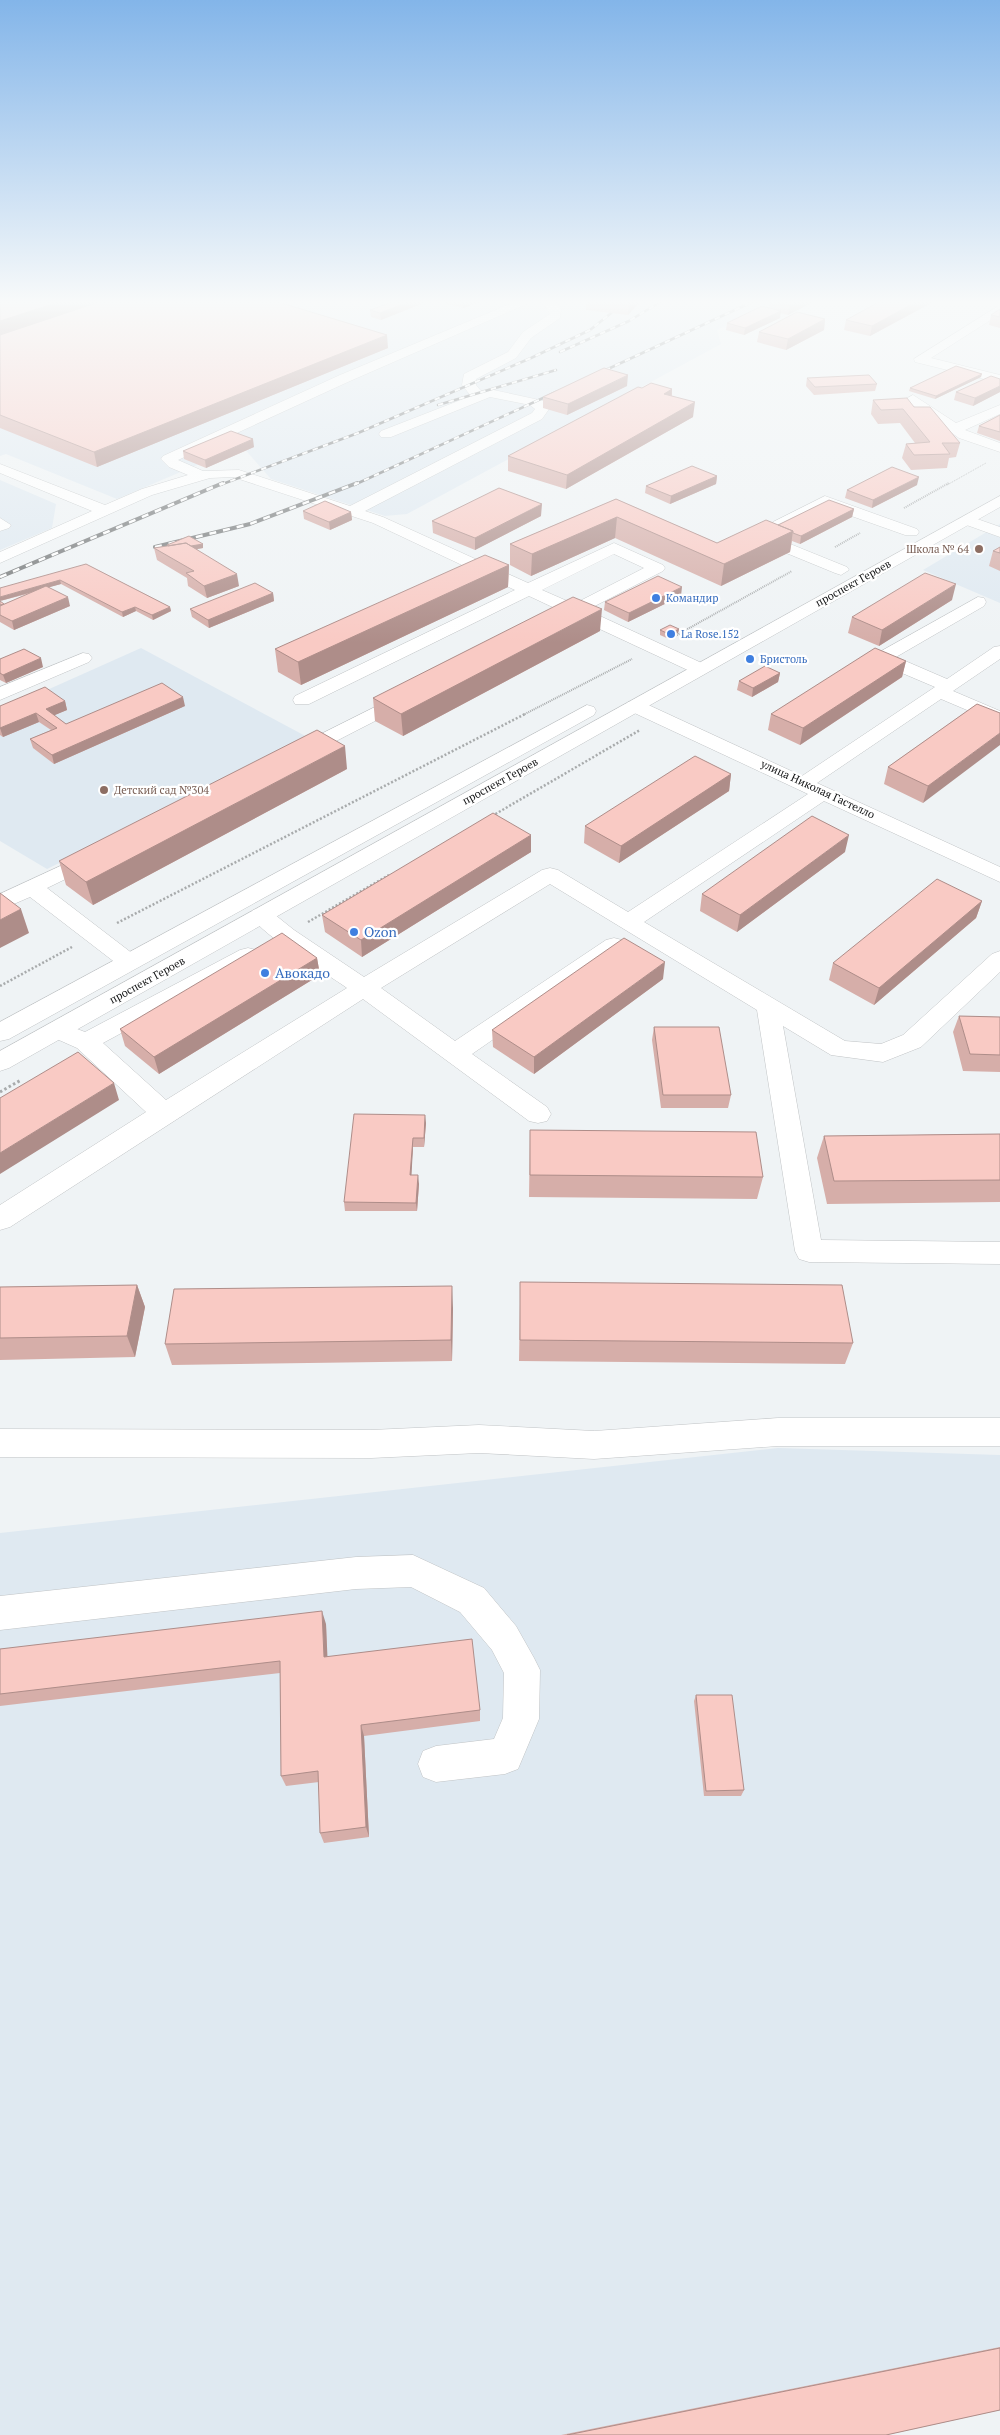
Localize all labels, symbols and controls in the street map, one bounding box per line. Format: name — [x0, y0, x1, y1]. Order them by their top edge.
place label: Школа № 64 — [906, 542, 969, 556]
marker: Школа № 64 — [973, 543, 985, 555]
street label: проспект Героев — [813, 556, 893, 610]
place label: Командир — [666, 591, 718, 605]
marker: Командир — [650, 592, 662, 604]
place label: La Rose.152 — [681, 627, 739, 641]
marker: La Rose.152 — [665, 628, 677, 640]
place label: Бристоль — [760, 652, 808, 666]
marker: Бристоль — [744, 653, 756, 665]
street label: проспект Героев — [460, 754, 540, 808]
street label: улица Николая Гастелло — [758, 756, 877, 822]
place label: Детский сад №304 — [114, 783, 209, 797]
marker: Детский сад №304 — [98, 784, 110, 796]
place label: Ozon — [364, 922, 398, 941]
marker: Ozon — [348, 926, 360, 938]
street label: проспект Героев — [107, 953, 187, 1007]
place label: Авокадо — [275, 963, 330, 982]
marker: Авокадо — [259, 967, 271, 979]

